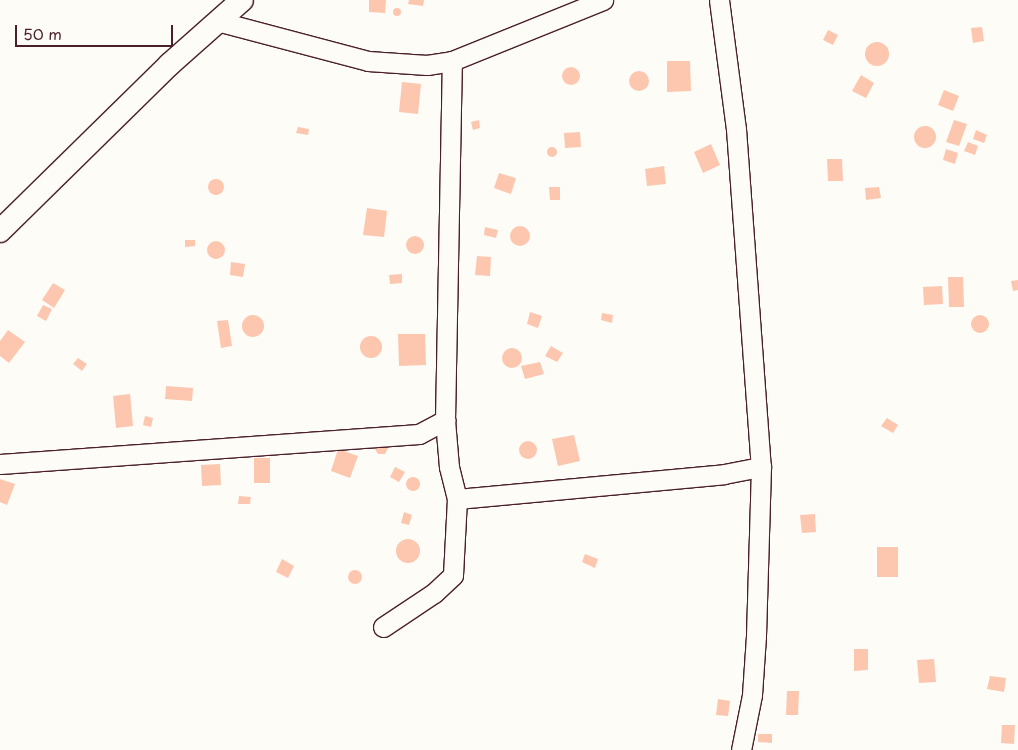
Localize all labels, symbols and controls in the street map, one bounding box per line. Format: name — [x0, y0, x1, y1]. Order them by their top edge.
scale bar — [18, 15, 175, 47]
text: 50 m — [23, 22, 62, 45]

